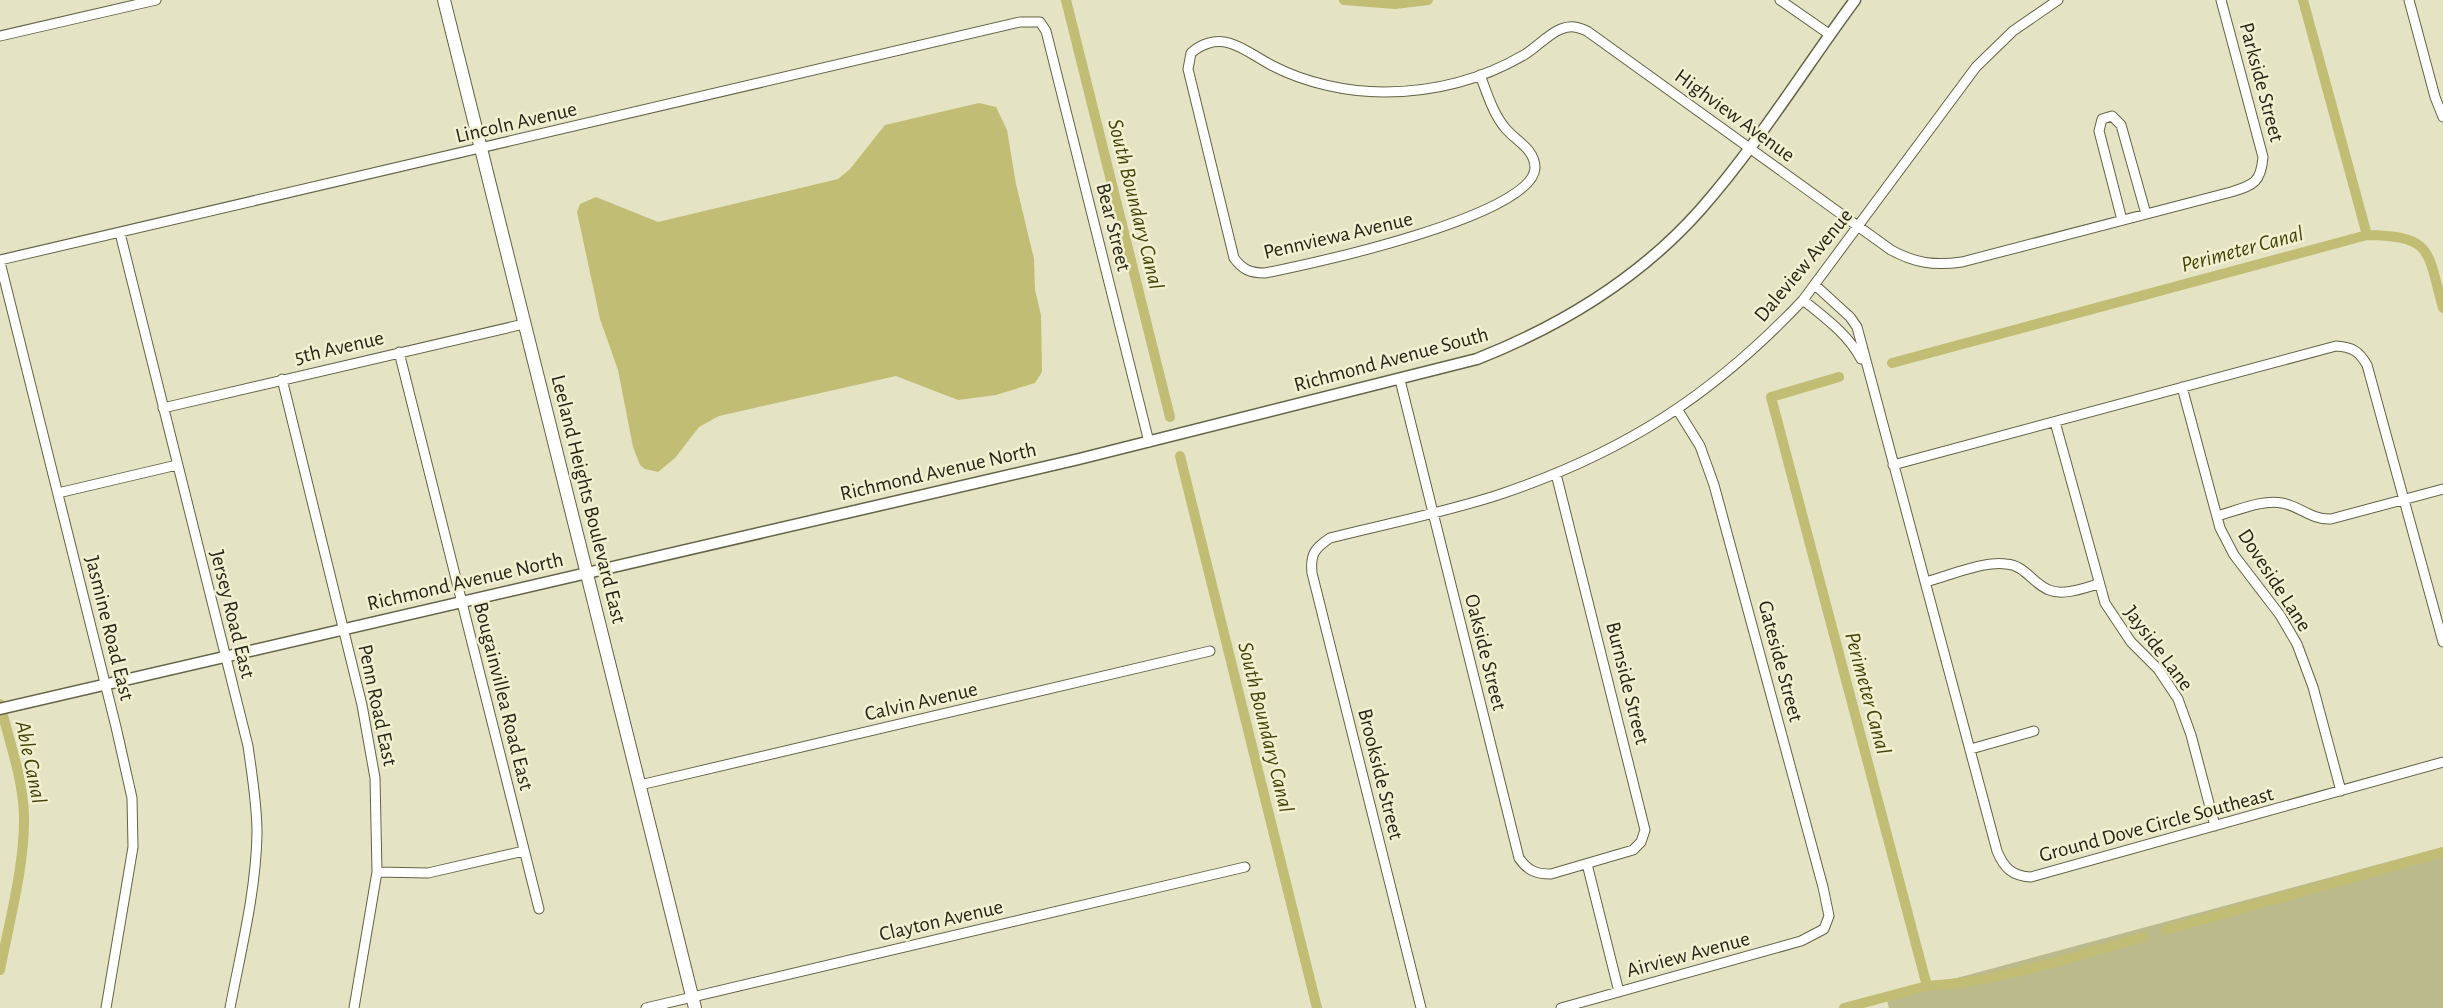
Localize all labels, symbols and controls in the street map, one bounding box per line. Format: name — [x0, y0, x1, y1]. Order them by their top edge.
street label: Parkside Street — [2236, 20, 2288, 144]
street label: Highview Avenue — [1671, 65, 1799, 166]
street label: Lincoln Avenue — [453, 98, 579, 147]
water label: South Boundary Canal — [1104, 117, 1168, 292]
street label: Bear Street — [1092, 181, 1135, 274]
street label: Daleview Avenue — [1750, 205, 1857, 326]
street label: Pennviewa Avenue — [1261, 208, 1415, 263]
water label: Perimeter Canal — [2179, 222, 2306, 276]
street label: Richmond Avenue South — [1292, 323, 1491, 396]
street label: 5th Avenue — [292, 327, 386, 368]
street label: Leeland Heights Boulevard East — [547, 373, 630, 626]
street label: Richmond Avenue North — [838, 439, 1038, 504]
street label: Doveside Lane — [2234, 525, 2315, 635]
street label: Jersey Road East — [206, 548, 259, 681]
street label: Richmond Avenue North — [365, 549, 565, 614]
street label: Jasmine Road East — [81, 554, 138, 703]
street label: Oakside Street — [1461, 592, 1510, 713]
street label: Gateside Street — [1754, 598, 1807, 724]
street label: Bougainvillea Road East — [470, 600, 537, 793]
street label: Jayside Lane — [2120, 602, 2197, 695]
street label: Burnside Street — [1602, 620, 1653, 747]
water label: Perimeter Canal — [1841, 630, 1895, 757]
water label: South Boundary Canal — [1234, 640, 1298, 815]
street label: Penn Road East — [354, 642, 401, 768]
street label: Calvin Avenue — [863, 678, 980, 725]
street label: Brookside Street — [1354, 706, 1407, 842]
water label: Able Canal — [11, 718, 51, 806]
street label: Ground Dove Circle Southeast — [2037, 783, 2276, 866]
street label: Clayton Avenue — [877, 896, 1005, 945]
street label: Airview Avenue — [1624, 928, 1752, 981]

